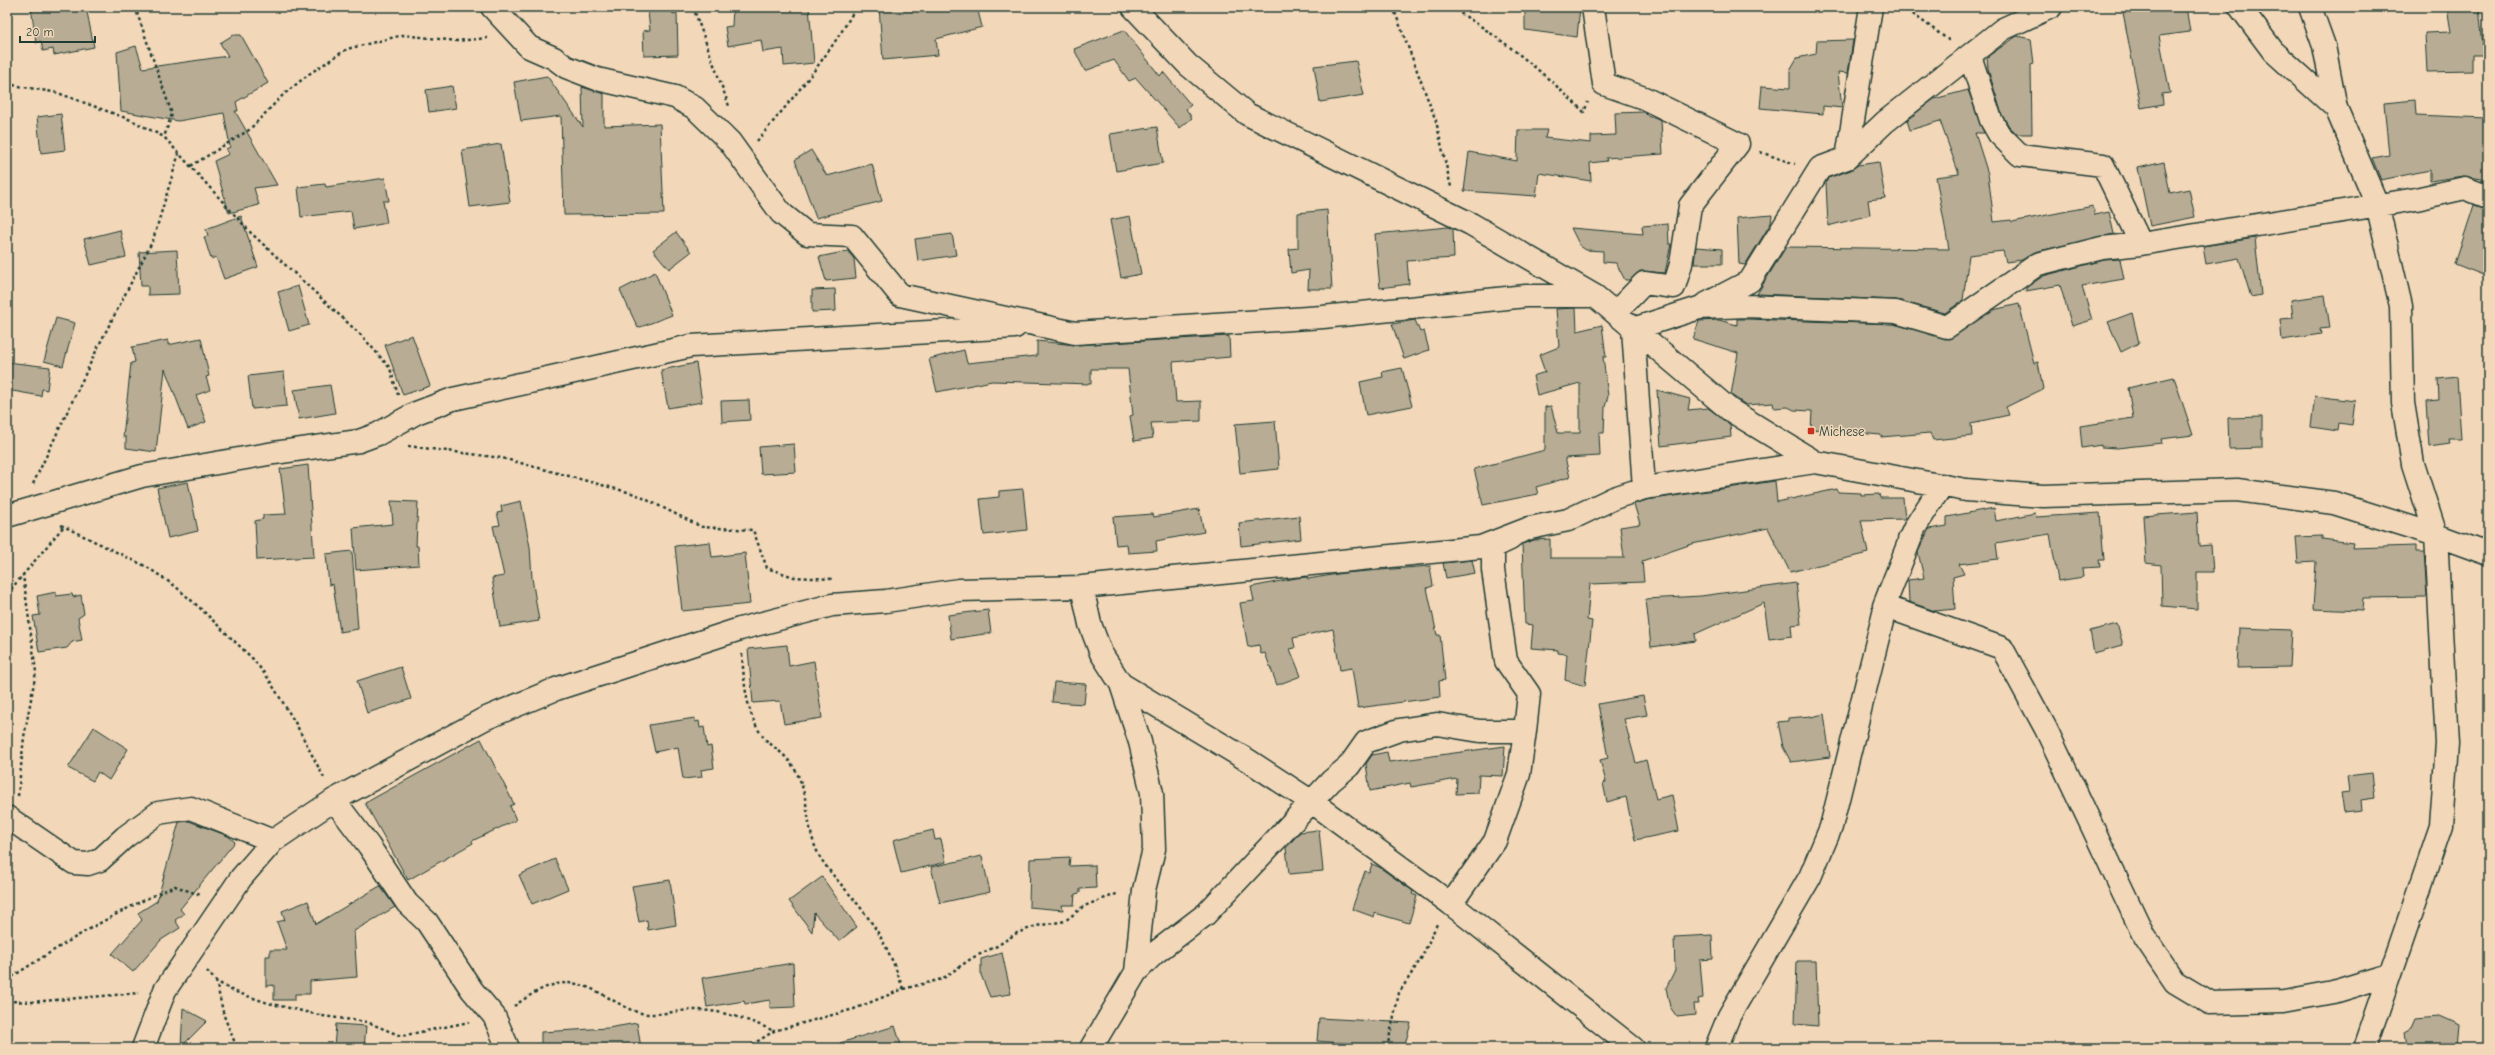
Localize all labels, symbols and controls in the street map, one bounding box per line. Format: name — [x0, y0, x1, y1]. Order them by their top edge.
scale bar — [20, 18, 95, 44]
text: 20 m — [26, 25, 54, 39]
place label: Michese — [1819, 424, 1865, 439]
marker: Michese — [1806, 426, 1816, 436]

